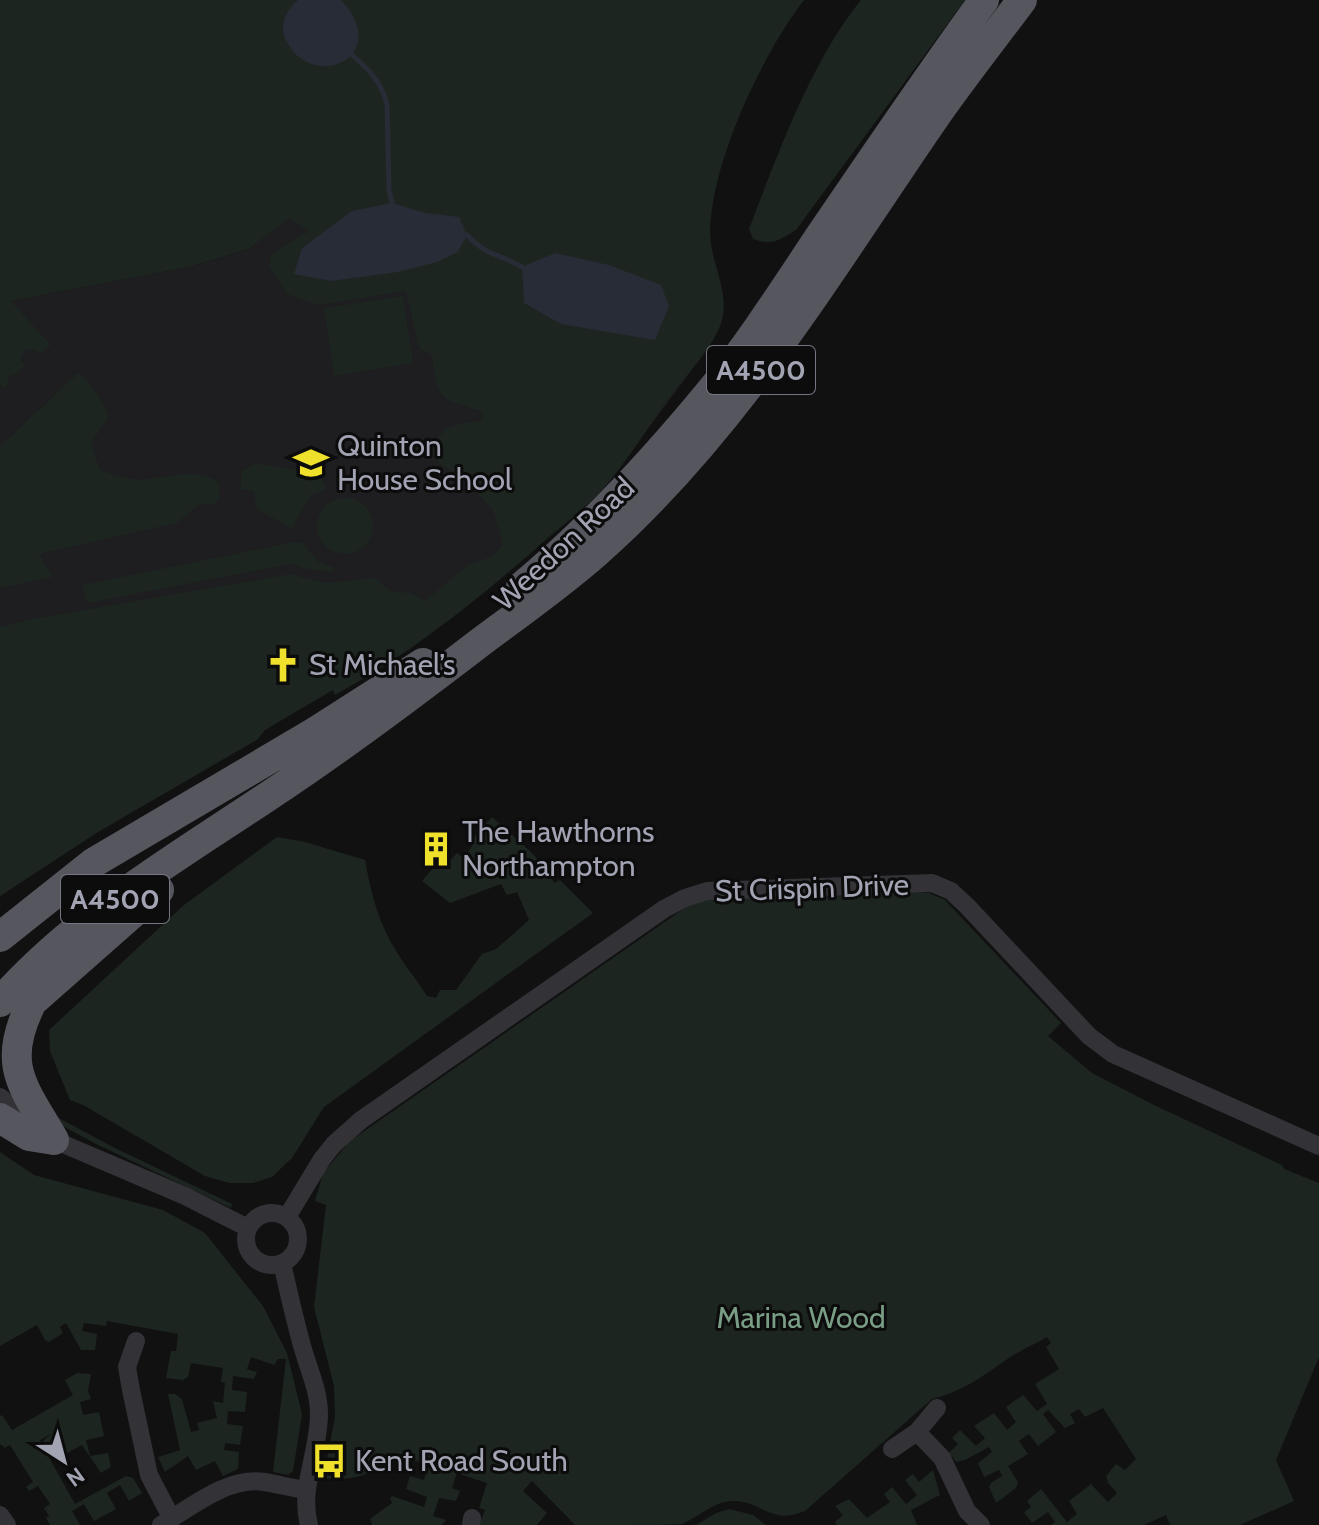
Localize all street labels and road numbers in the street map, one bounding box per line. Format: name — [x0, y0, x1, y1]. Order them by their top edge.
road number: A4500 — [707, 346, 815, 394]
street label: Weedon Road — [485, 469, 642, 618]
street label: St Crispin Drive — [714, 866, 910, 909]
road number: A4500 — [61, 875, 169, 923]

